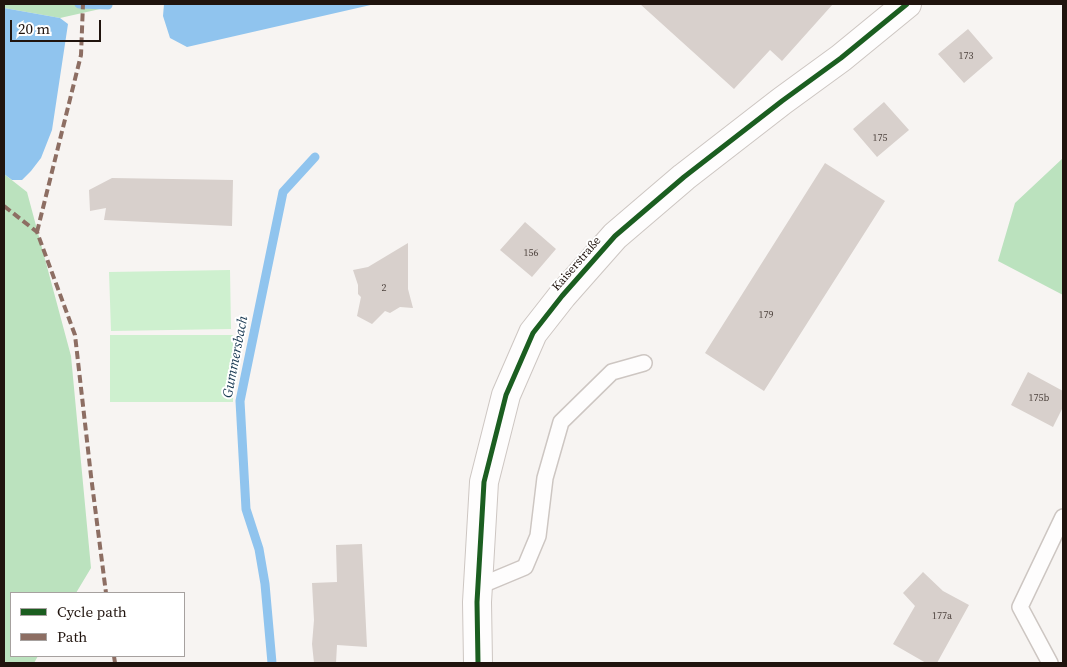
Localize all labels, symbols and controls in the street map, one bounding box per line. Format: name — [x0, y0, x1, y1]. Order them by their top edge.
scale bar — [12, 10, 104, 42]
text: 20 m — [18, 18, 50, 39]
house number: 173 — [959, 50, 973, 62]
house number: 175 — [873, 132, 887, 144]
street label: Kaiserstraße — [550, 234, 604, 294]
house number: 156 — [524, 247, 538, 259]
house number: 2 — [382, 282, 386, 294]
house number: 179 — [759, 309, 773, 321]
water label: Gummersbach — [220, 315, 252, 399]
house number: 175b — [1029, 392, 1049, 404]
legend — [10, 592, 185, 657]
text: Cycle path — [57, 601, 127, 622]
house number: 177a — [932, 610, 952, 622]
text: Path — [57, 626, 87, 647]

